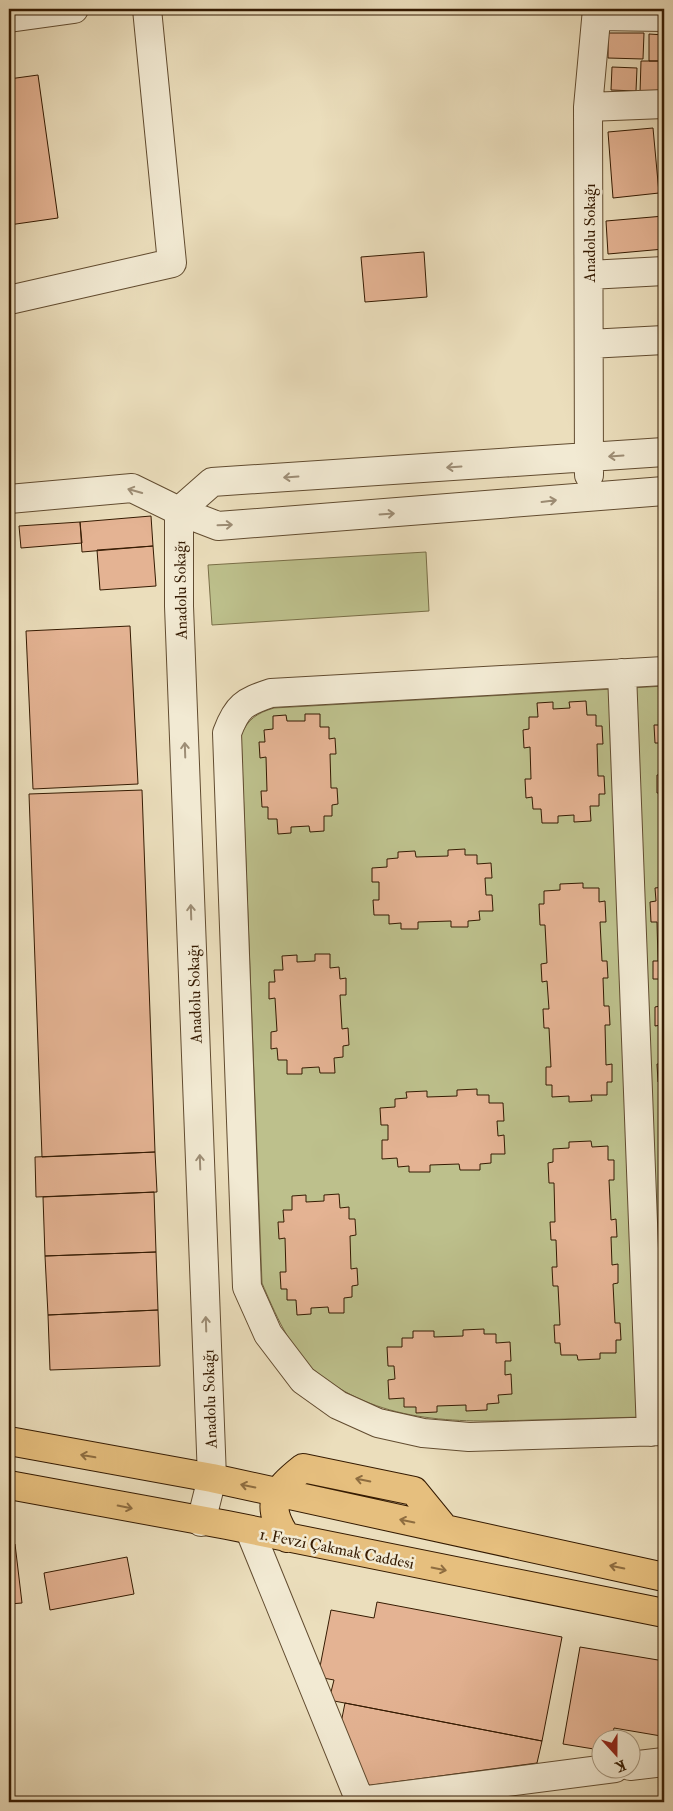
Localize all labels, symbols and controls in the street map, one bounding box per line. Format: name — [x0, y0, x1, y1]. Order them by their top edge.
street label: Anadolu Sokağı — [580, 184, 600, 283]
one-way arrow — [608, 451, 624, 460]
one-way arrow — [446, 462, 462, 471]
one-way arrow — [284, 473, 300, 482]
one-way arrow — [127, 485, 143, 495]
one-way arrow — [540, 496, 556, 506]
one-way arrow — [378, 509, 394, 518]
one-way arrow — [216, 521, 232, 530]
street label: Anadolu Sokağı — [170, 540, 192, 641]
one-way arrow — [180, 742, 189, 758]
one-way arrow — [186, 904, 195, 920]
street label: Anadolu Sokağı — [183, 944, 207, 1045]
one-way arrow — [195, 1154, 205, 1170]
one-way arrow — [201, 1317, 211, 1333]
street label: Anadolu Sokağı — [198, 1349, 222, 1450]
one-way arrow — [81, 1450, 97, 1460]
one-way arrow — [355, 1475, 371, 1484]
one-way arrow — [240, 1481, 256, 1490]
one-way arrow — [117, 1503, 133, 1513]
one-way arrow — [399, 1515, 415, 1525]
street label: 1. Fevzi Çakmak Caddesi — [258, 1524, 416, 1574]
one-way arrow — [609, 1561, 625, 1571]
one-way arrow — [431, 1564, 447, 1574]
north arrow — [590, 1728, 640, 1778]
text: K — [612, 1756, 628, 1776]

